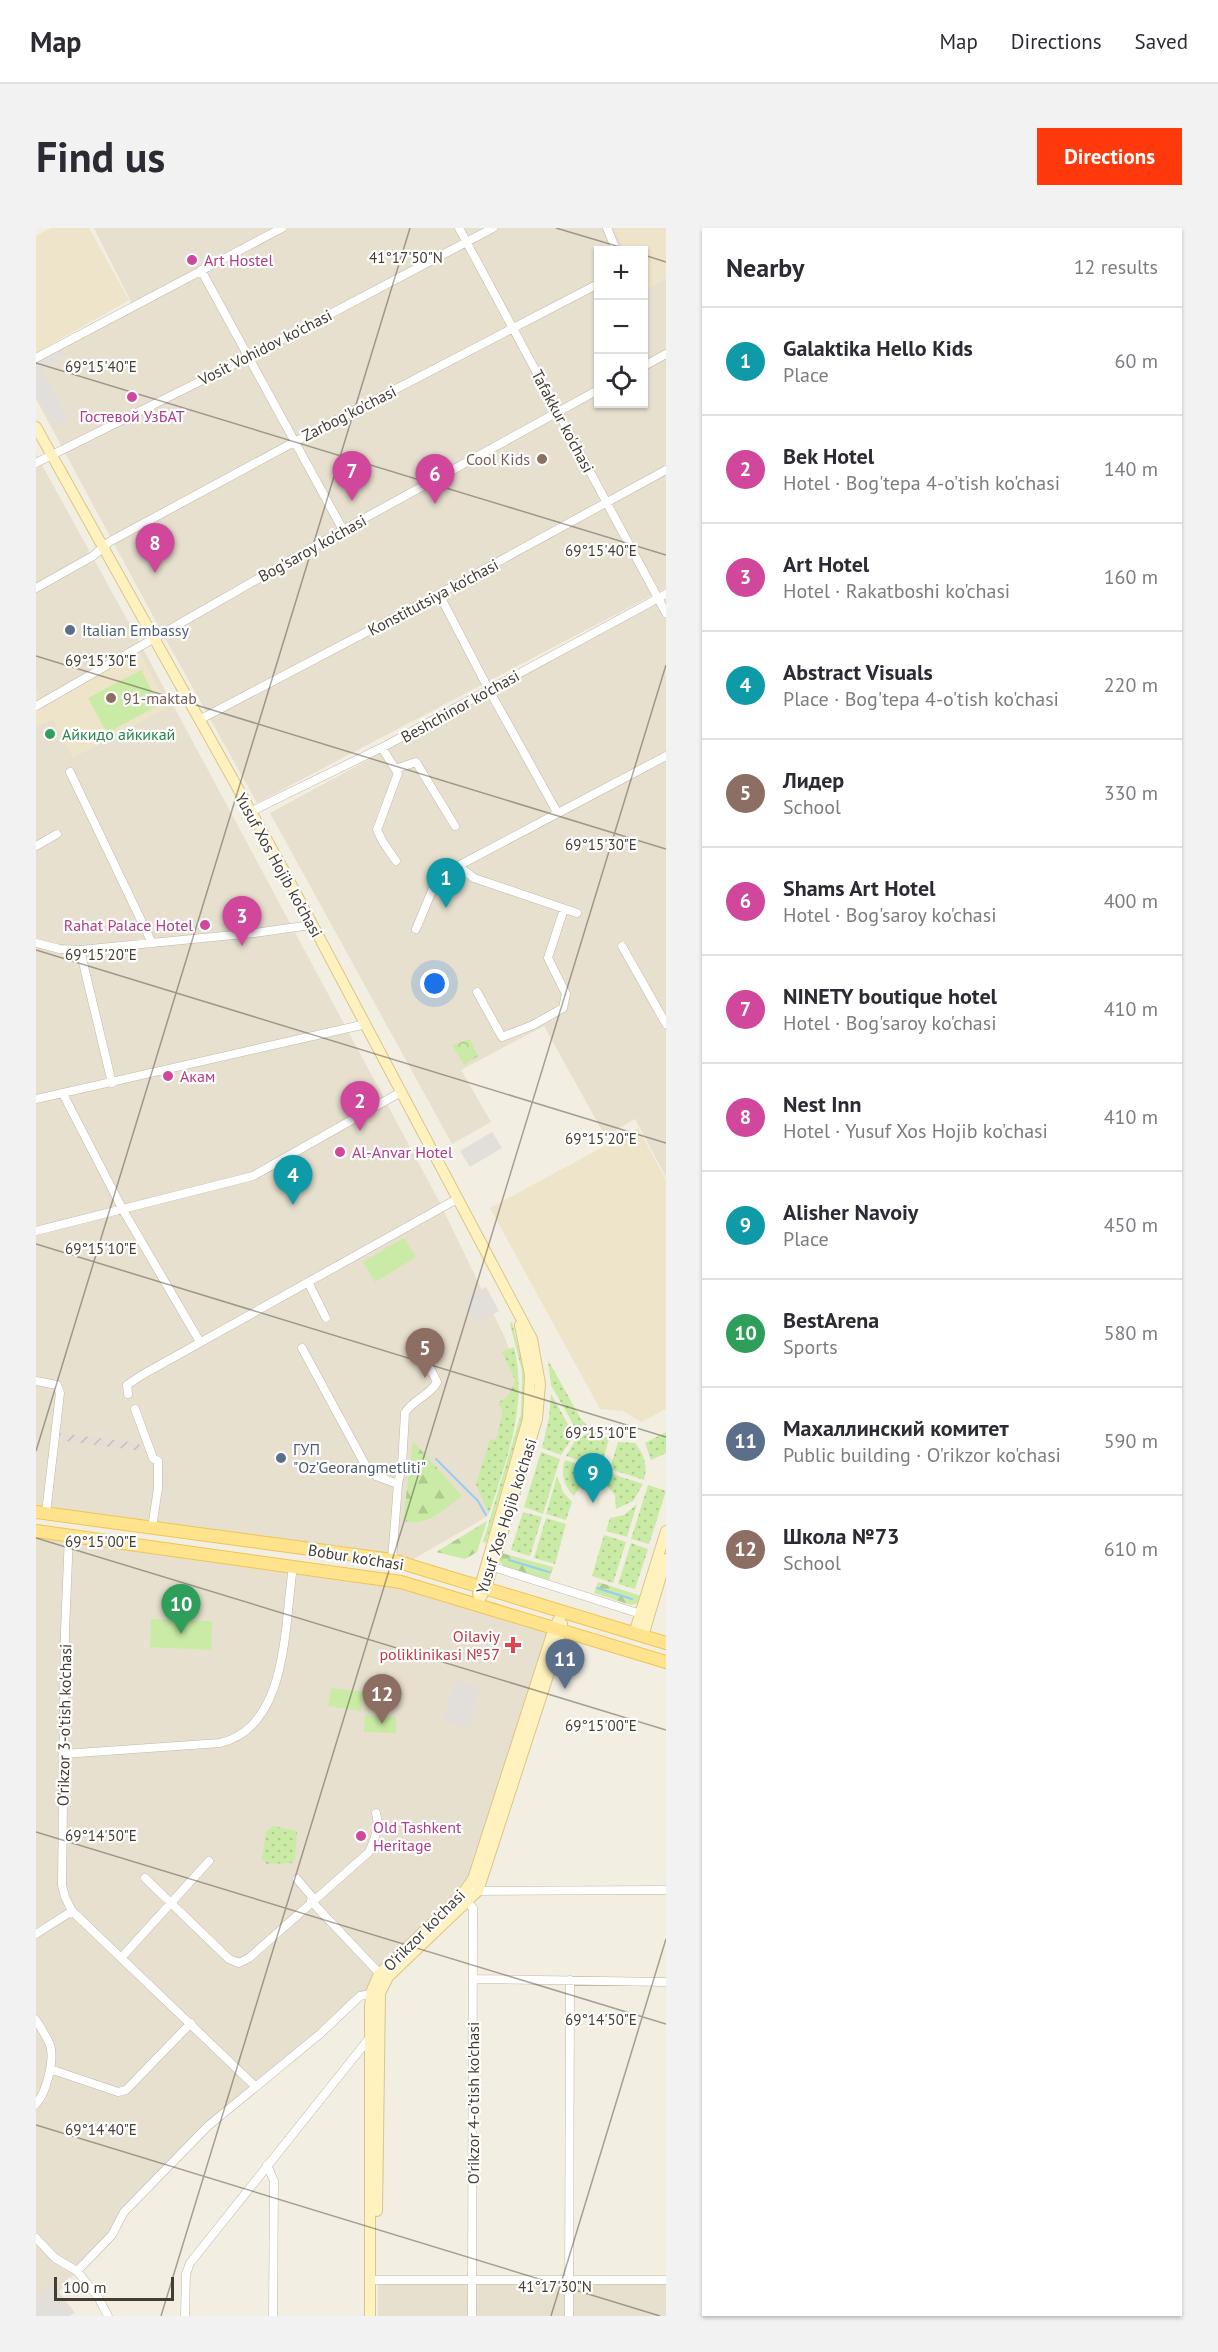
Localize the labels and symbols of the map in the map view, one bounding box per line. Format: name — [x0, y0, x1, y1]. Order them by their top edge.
text: 41°17'50"N — [369, 248, 443, 267]
place label: Art Hostel — [204, 250, 273, 270]
marker: Art Hostel — [185, 253, 199, 267]
street label: Vosit Vohidov ko'chasi — [194, 305, 335, 390]
text: 69°15'40"E — [65, 357, 137, 376]
street label: Tafakkur ko'chasi — [527, 366, 599, 476]
street label: Zarbog'ko'chasi — [299, 381, 399, 445]
marker: Гостевой УзБАТ — [125, 390, 139, 404]
place label: Гостевой УзБАТ — [79, 406, 185, 426]
place label: Cool Kids — [466, 449, 530, 469]
pin: 7 — [332, 452, 372, 501]
marker: Cool Kids — [535, 452, 549, 466]
pin: 6 — [416, 454, 454, 504]
street label: Bog'saroy ko'chasi — [254, 510, 370, 586]
pin: 8 — [136, 524, 174, 573]
text: 69°15'40"E — [565, 541, 637, 560]
street label: Konstitutsiya ko'chasi — [364, 554, 502, 640]
place label: Italian Embassy — [82, 620, 190, 640]
marker: Italian Embassy — [63, 623, 77, 637]
text: 69°15'30"E — [65, 651, 137, 670]
street label: Beshchinor ko'chasi — [397, 665, 523, 747]
place label: 91-maktab — [123, 688, 197, 708]
marker: 91-maktab — [104, 691, 118, 705]
place label: Айкидо айкикай — [62, 724, 175, 744]
marker: Айкидо айкикай — [43, 727, 57, 741]
street label: Yusuf Xos Hojib ko'chasi — [231, 789, 327, 941]
text: 69°15'30"E — [565, 835, 637, 854]
pin: 1 — [426, 858, 466, 908]
pin: 3 — [222, 896, 262, 946]
place label: Rahat Palace Hotel — [64, 915, 193, 935]
marker: Rahat Palace Hotel — [198, 918, 212, 932]
text: 69°15'20"E — [65, 945, 137, 964]
your location — [420, 969, 449, 998]
place label: Акам — [180, 1066, 215, 1086]
marker: Акам — [161, 1069, 175, 1083]
pin: 2 — [340, 1082, 380, 1131]
text: 69°15'20"E — [565, 1129, 637, 1148]
place label: Al-Anvar Hotel — [352, 1142, 453, 1162]
marker: Al-Anvar Hotel — [333, 1145, 347, 1159]
pin: 4 — [274, 1156, 312, 1205]
text: 69°15'10"E — [65, 1239, 137, 1258]
pin: 5 — [406, 1328, 444, 1378]
text: 69°15'10"E — [565, 1423, 637, 1442]
street label: Yusuf Xos Hojib ko'chasi — [471, 1436, 541, 1596]
place label: ГУП "Oz’Georangmetliti" — [293, 1439, 426, 1477]
marker: ГУП "Oz’Georangmetliti" — [274, 1451, 288, 1465]
pin: 9 — [574, 1454, 612, 1503]
text: 69°15'00"E — [65, 1532, 137, 1551]
street label: Bobur ko'chasi — [307, 1540, 405, 1574]
pin: 10 — [162, 1584, 200, 1634]
place label: Oilaviy poliklinikasi №57 — [379, 1626, 501, 1664]
marker: Oilaviy poliklinikasi №57 — [504, 1636, 522, 1654]
pin: 11 — [546, 1640, 584, 1689]
street label: O'rikzor 3-o'tish ko'chasi — [53, 1644, 75, 1806]
pin: 12 — [362, 1674, 402, 1724]
text: 69°15'00"E — [565, 1716, 637, 1735]
place label: Old Tashkent Heritage — [373, 1817, 462, 1855]
text: 69°14'50"E — [65, 1826, 137, 1845]
marker: Old Tashkent Heritage — [354, 1829, 368, 1843]
street label: O'rikzor ko'chasi — [379, 1885, 469, 1975]
text: 69°14'50"E — [565, 2010, 637, 2029]
street label: O'rikzor 4-o'tish ko'chasi — [463, 2022, 483, 2184]
text: 69°14'40"E — [65, 2120, 137, 2139]
scale bar — [54, 2274, 174, 2302]
text: 41°17'30"N — [518, 2277, 592, 2296]

